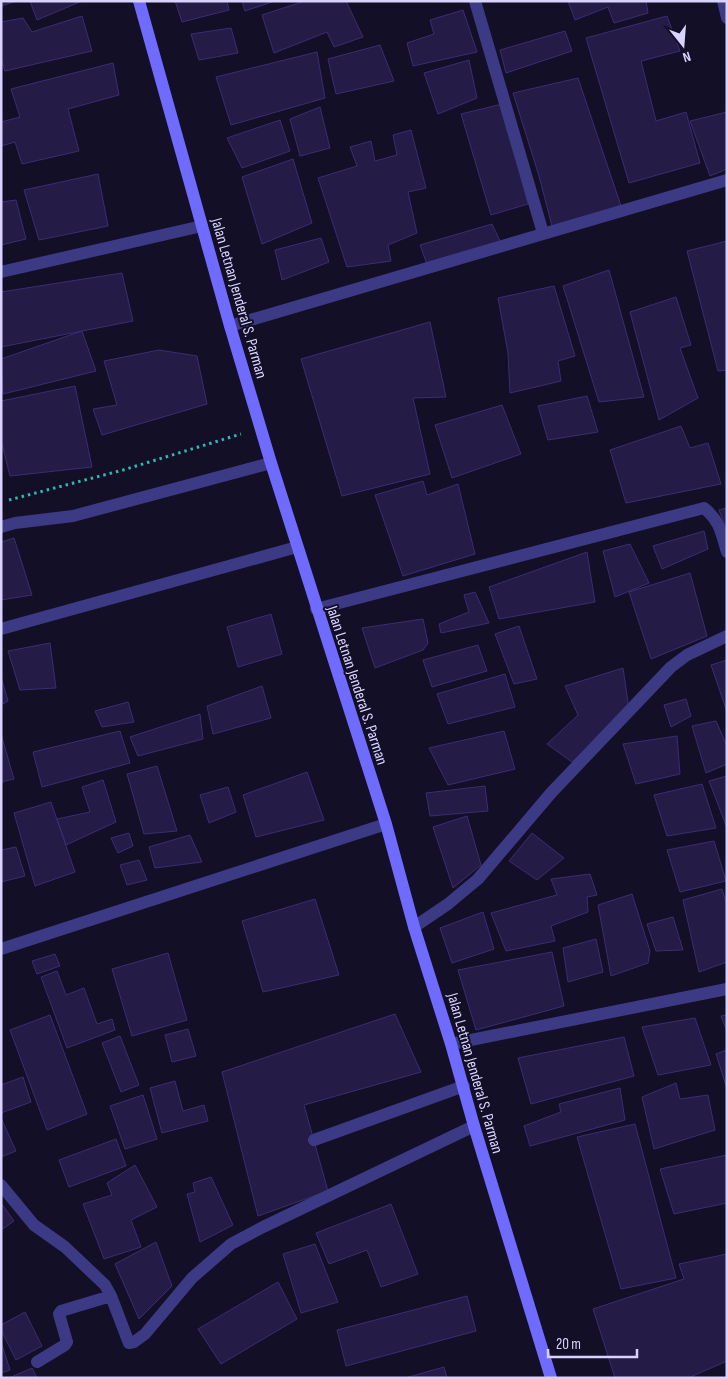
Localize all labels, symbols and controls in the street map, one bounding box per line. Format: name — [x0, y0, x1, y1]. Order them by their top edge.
north arrow — [658, 20, 708, 70]
text: N — [681, 48, 693, 66]
street label: Jalan Letnan Jenderal S. Parman — [206, 215, 271, 381]
street label: Jalan Letnan Jenderal S. Parman — [322, 603, 391, 767]
street label: Jalan Letnan Jenderal S. Parman — [442, 990, 507, 1156]
scale bar — [548, 1326, 637, 1358]
text: 20 m — [556, 1335, 581, 1354]

